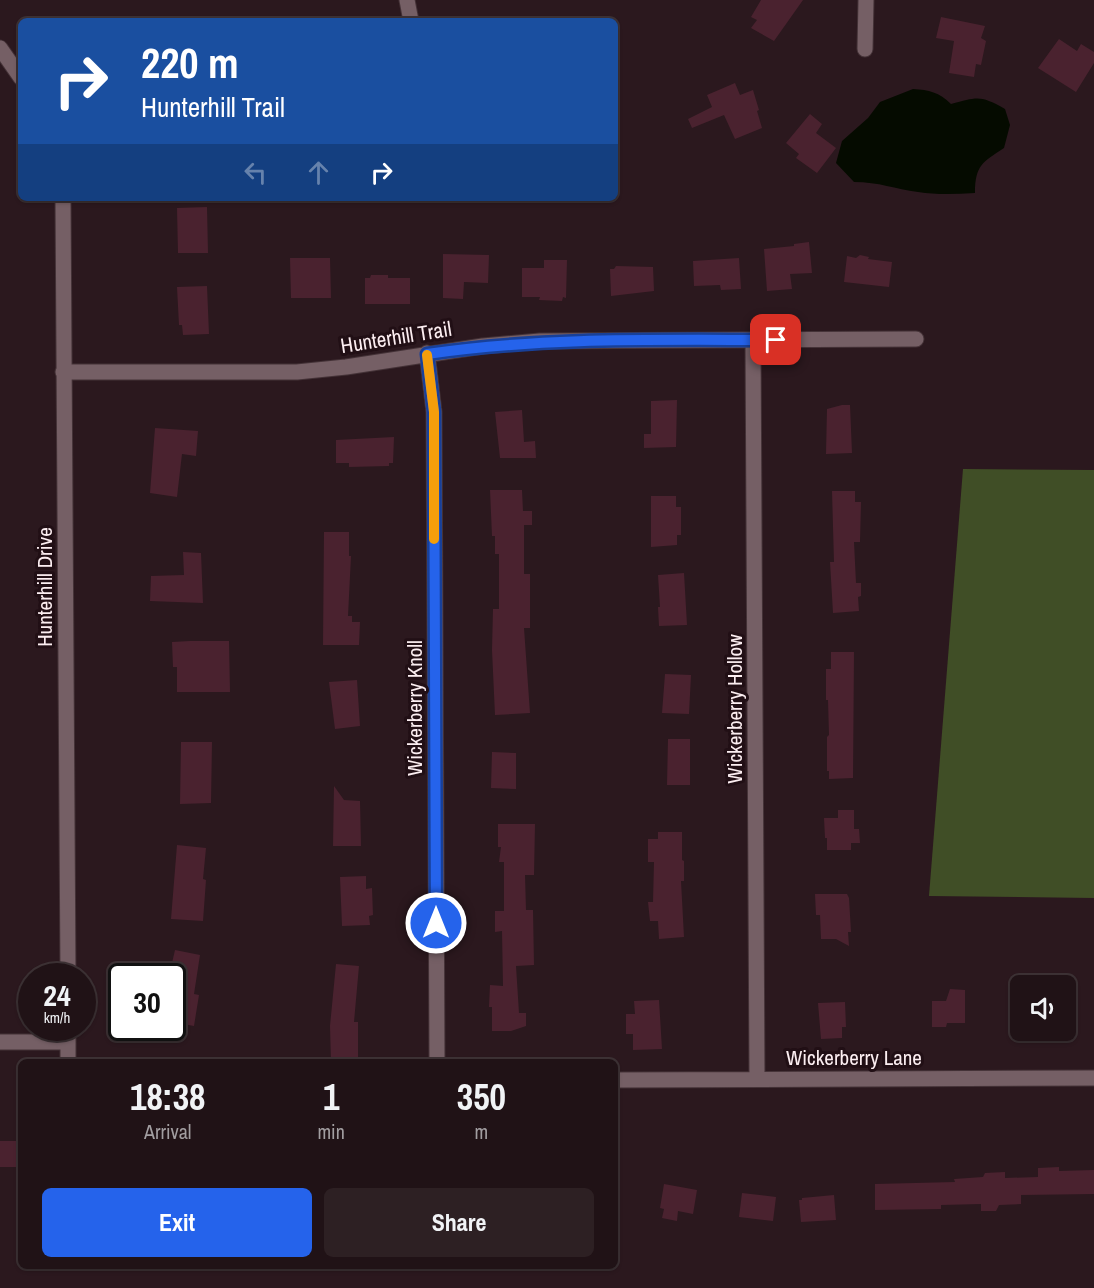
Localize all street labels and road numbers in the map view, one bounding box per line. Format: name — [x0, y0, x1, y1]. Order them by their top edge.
street label: Hunterhill Trail — [338, 314, 454, 360]
street label: Hunterhill Drive — [30, 527, 59, 647]
street label: Wickerberry Hollow — [720, 634, 749, 784]
street label: Wickerberry Knoll — [400, 640, 429, 776]
street label: Wickerberry Lane — [786, 1043, 922, 1072]

